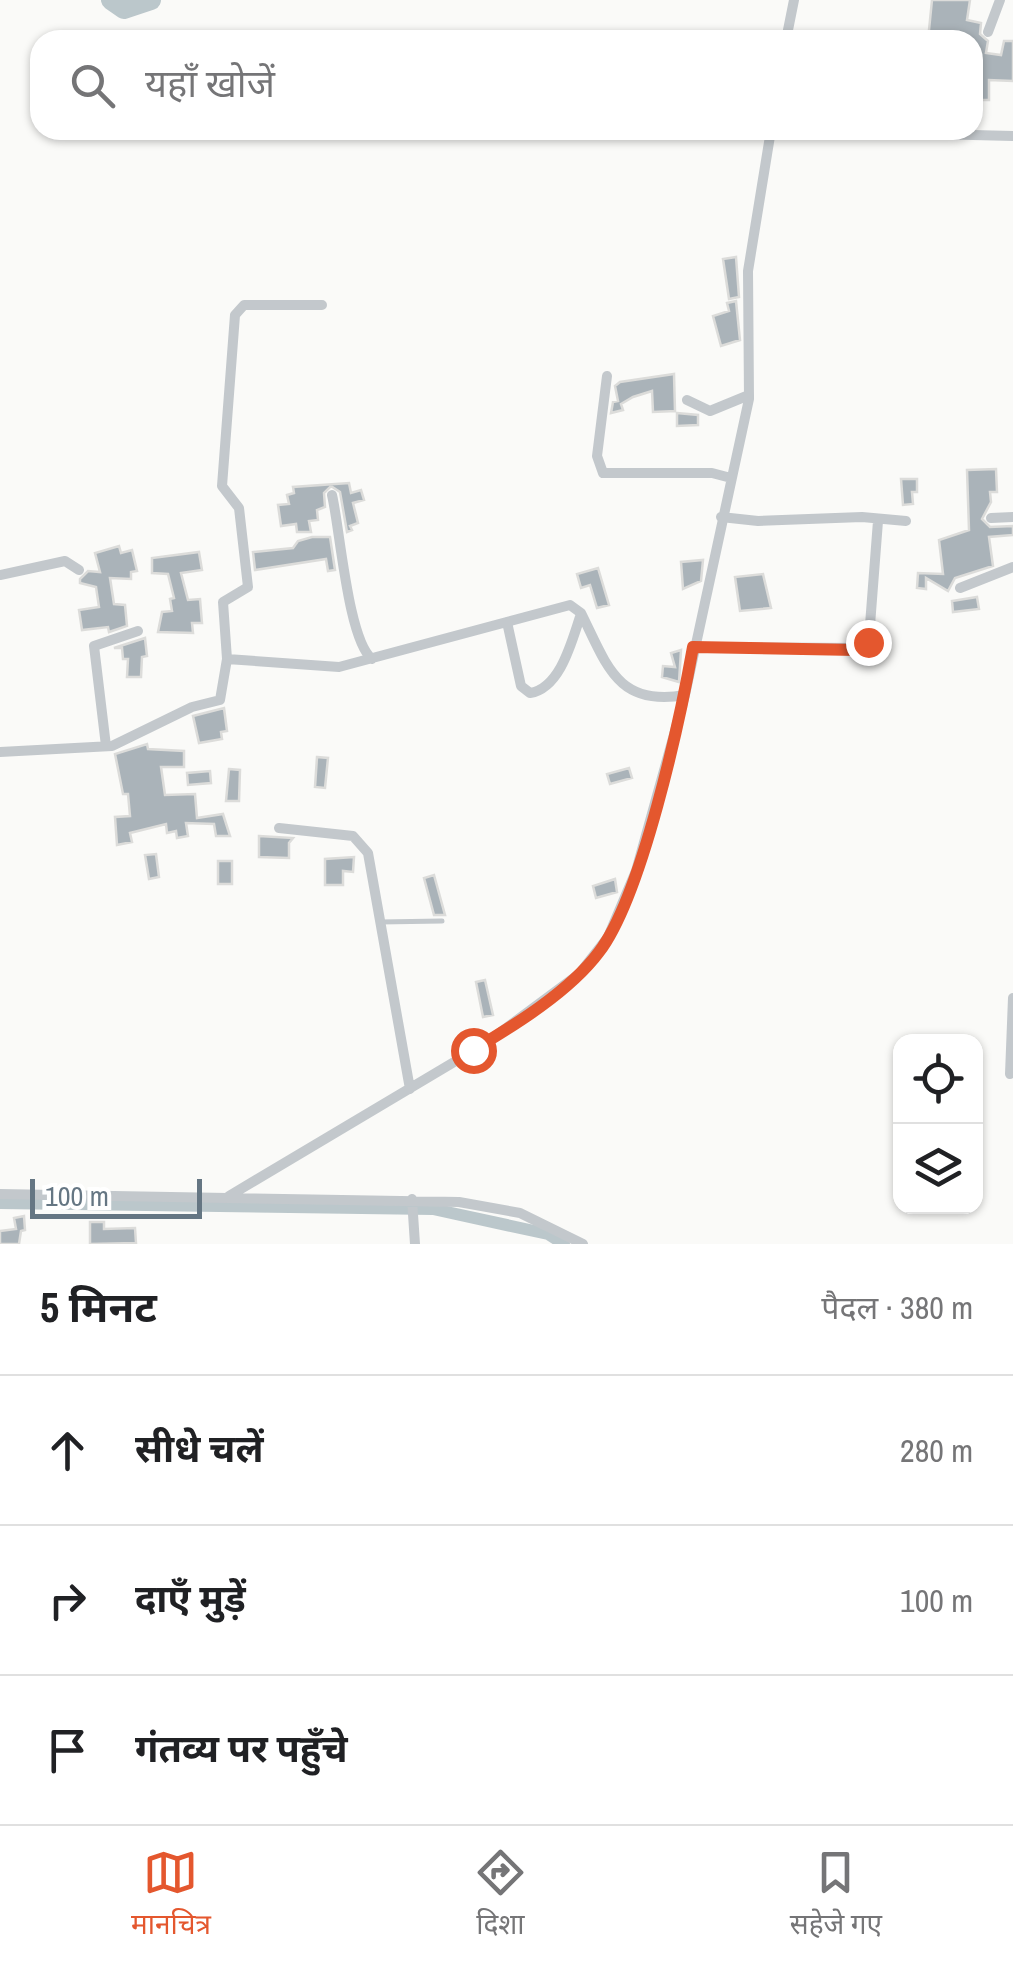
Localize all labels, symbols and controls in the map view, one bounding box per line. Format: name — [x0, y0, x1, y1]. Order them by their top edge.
search box — [30, 30, 983, 140]
icon: search — [65, 58, 120, 113]
text: यहाँ खोजें — [145, 58, 275, 109]
route end — [846, 620, 892, 666]
route start — [451, 1028, 497, 1074]
map controls — [893, 1034, 983, 1214]
button: locate — [893, 1034, 983, 1124]
button: layers — [893, 1124, 983, 1214]
scale bar — [30, 1174, 202, 1218]
text: 100 m — [45, 1177, 109, 1215]
text: 5 मिनट — [40, 1279, 157, 1335]
text: पैदल · 380 m — [821, 1286, 973, 1329]
icon: ahead — [40, 1423, 95, 1478]
text: सीधे चलें — [135, 1423, 263, 1474]
text: 280 m — [900, 1429, 973, 1472]
icon: right — [40, 1573, 95, 1628]
text: दाएँ मुड़ें — [135, 1573, 246, 1624]
text: 100 m — [900, 1579, 973, 1622]
icon: arrive — [40, 1723, 95, 1778]
text: गंतव्य पर पहुँचे — [135, 1723, 348, 1774]
tab: मानचित्र — [131, 1845, 211, 1945]
tab: दिशा — [473, 1845, 528, 1945]
tab: सहेजे गए — [790, 1845, 882, 1945]

